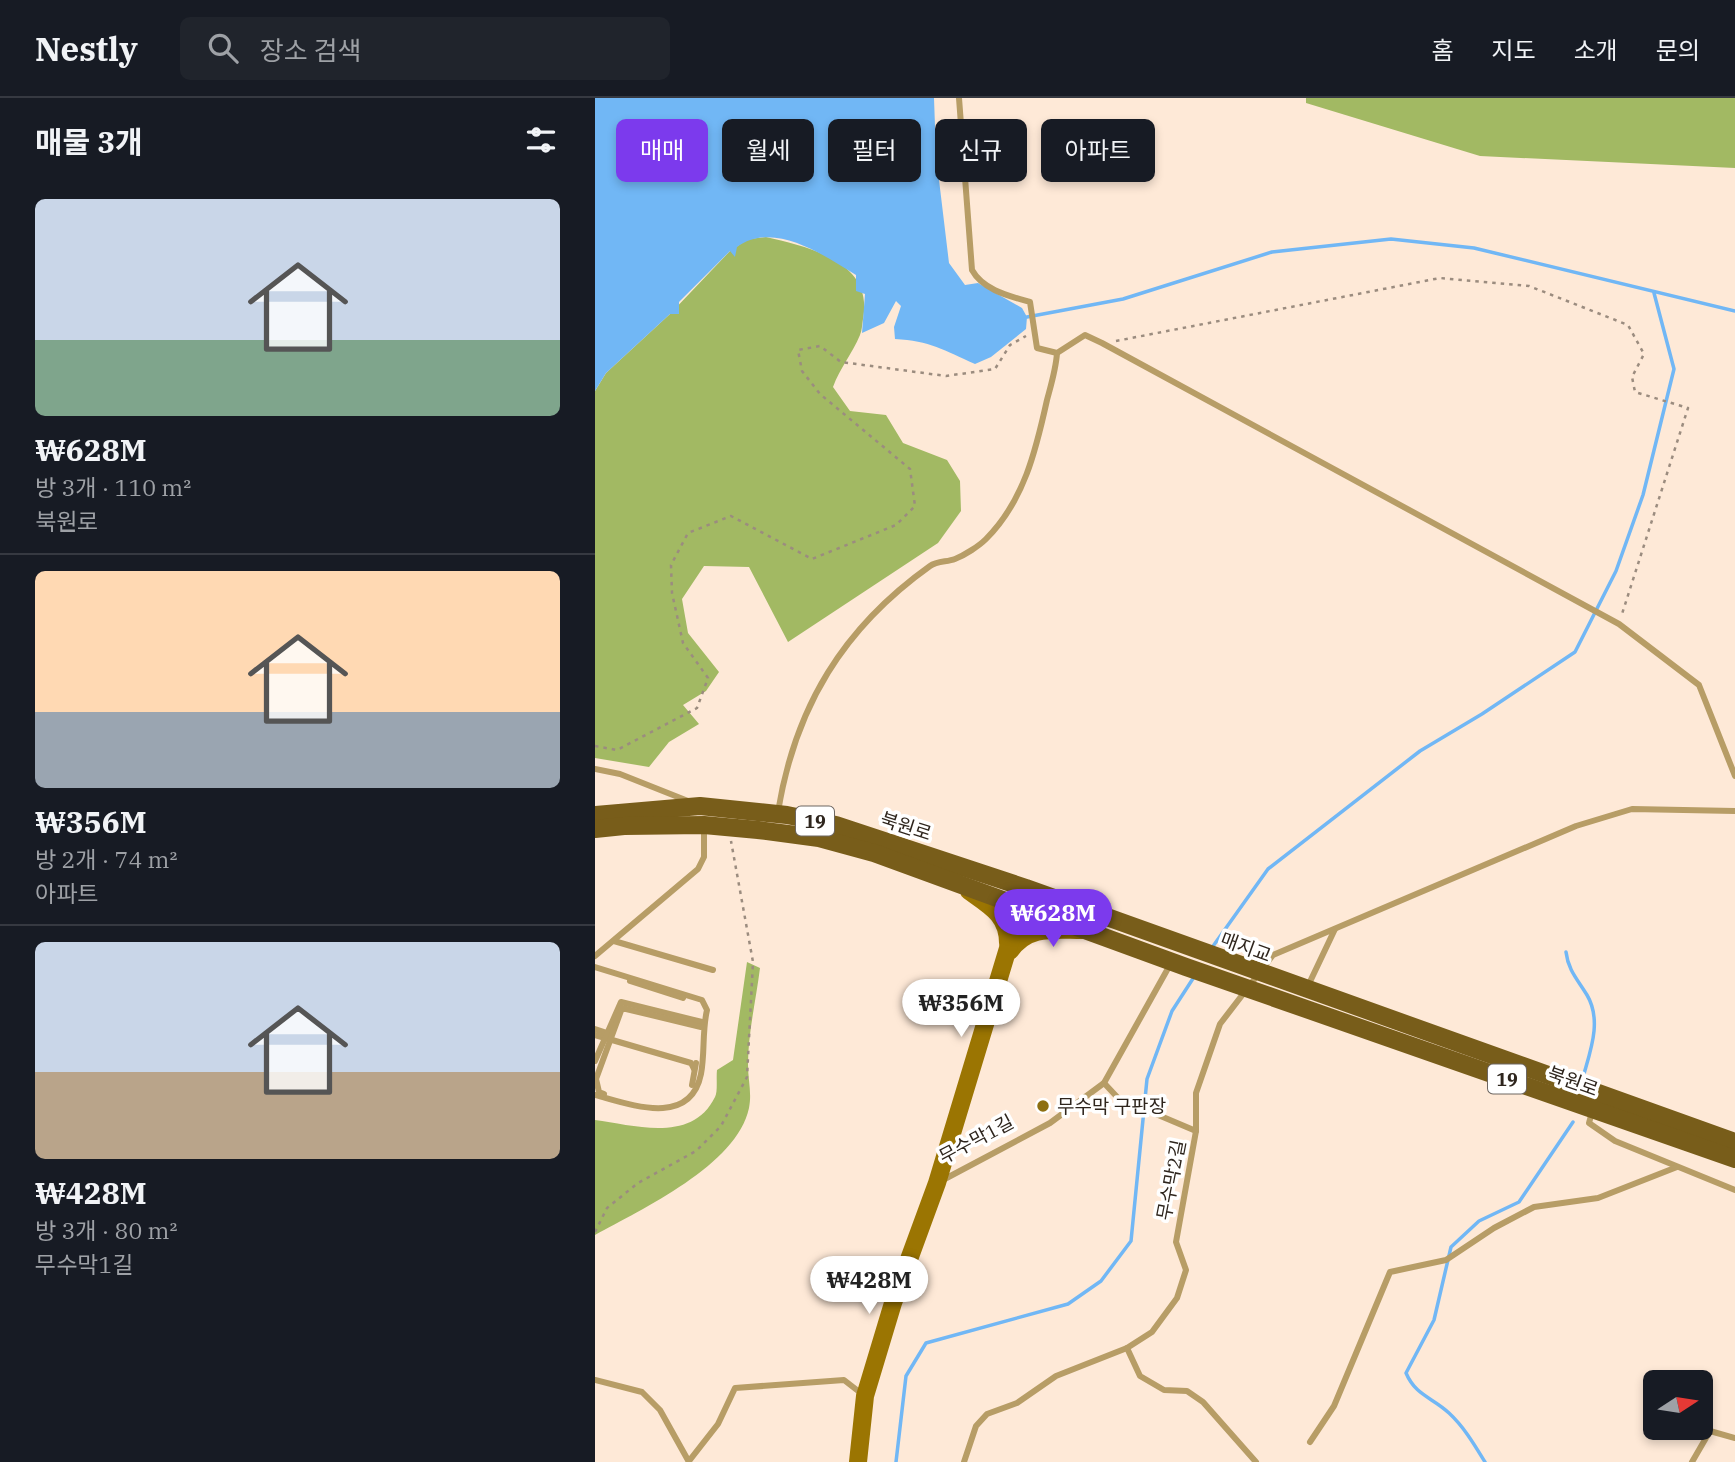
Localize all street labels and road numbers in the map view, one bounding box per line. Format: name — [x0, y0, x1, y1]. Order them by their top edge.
road number: 19 — [796, 806, 834, 836]
street label: 북원로 — [877, 806, 935, 846]
street label: 매지교 — [1217, 927, 1275, 967]
street label: 북원로 — [1544, 1061, 1602, 1101]
road number: 19 — [1488, 1064, 1526, 1094]
street label: 무수막1길 — [934, 1109, 1018, 1169]
street label: 무수막2길 — [1151, 1138, 1191, 1222]

